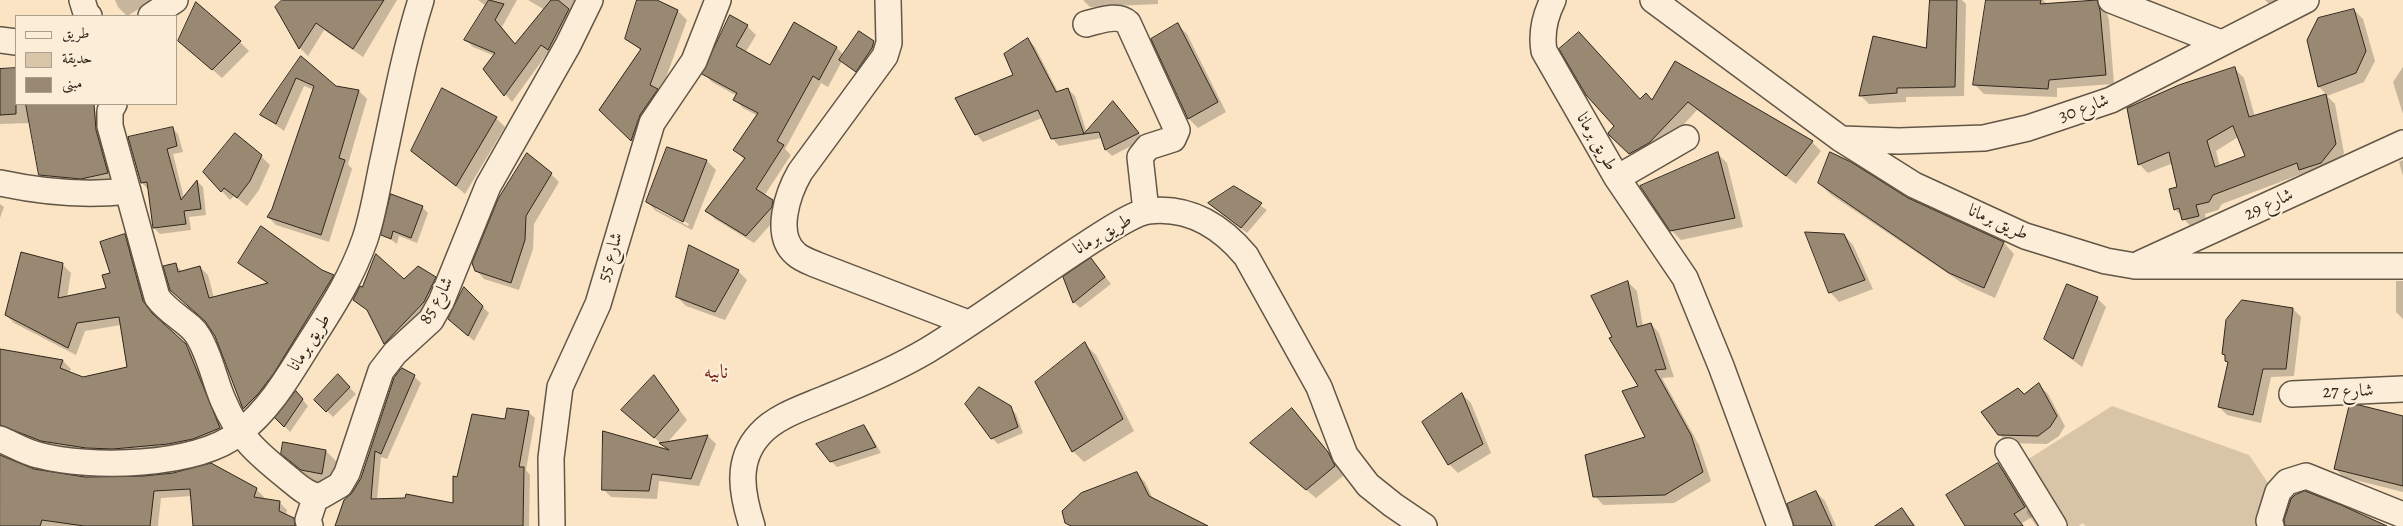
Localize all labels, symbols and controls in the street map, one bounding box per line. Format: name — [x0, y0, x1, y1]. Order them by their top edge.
legend — [15, 15, 178, 105]
text: طريق — [62, 23, 89, 43]
text: حديقة — [62, 48, 92, 68]
text: مبنى — [62, 73, 82, 93]
street label: شارع 30 — [2056, 90, 2112, 128]
street label: طريق برمانا — [1571, 109, 1621, 175]
street label: شارع 29 — [2241, 184, 2297, 226]
street label: طريق برمانا — [1965, 200, 2031, 246]
street label: طريق برمانا — [1070, 210, 1136, 260]
street label: شارع 55 — [594, 230, 628, 284]
street label: شارع 85 — [415, 273, 459, 329]
street label: طريق برمانا — [284, 310, 336, 376]
district label: نابيه — [704, 361, 728, 385]
street label: شارع 27 — [2322, 380, 2374, 404]

